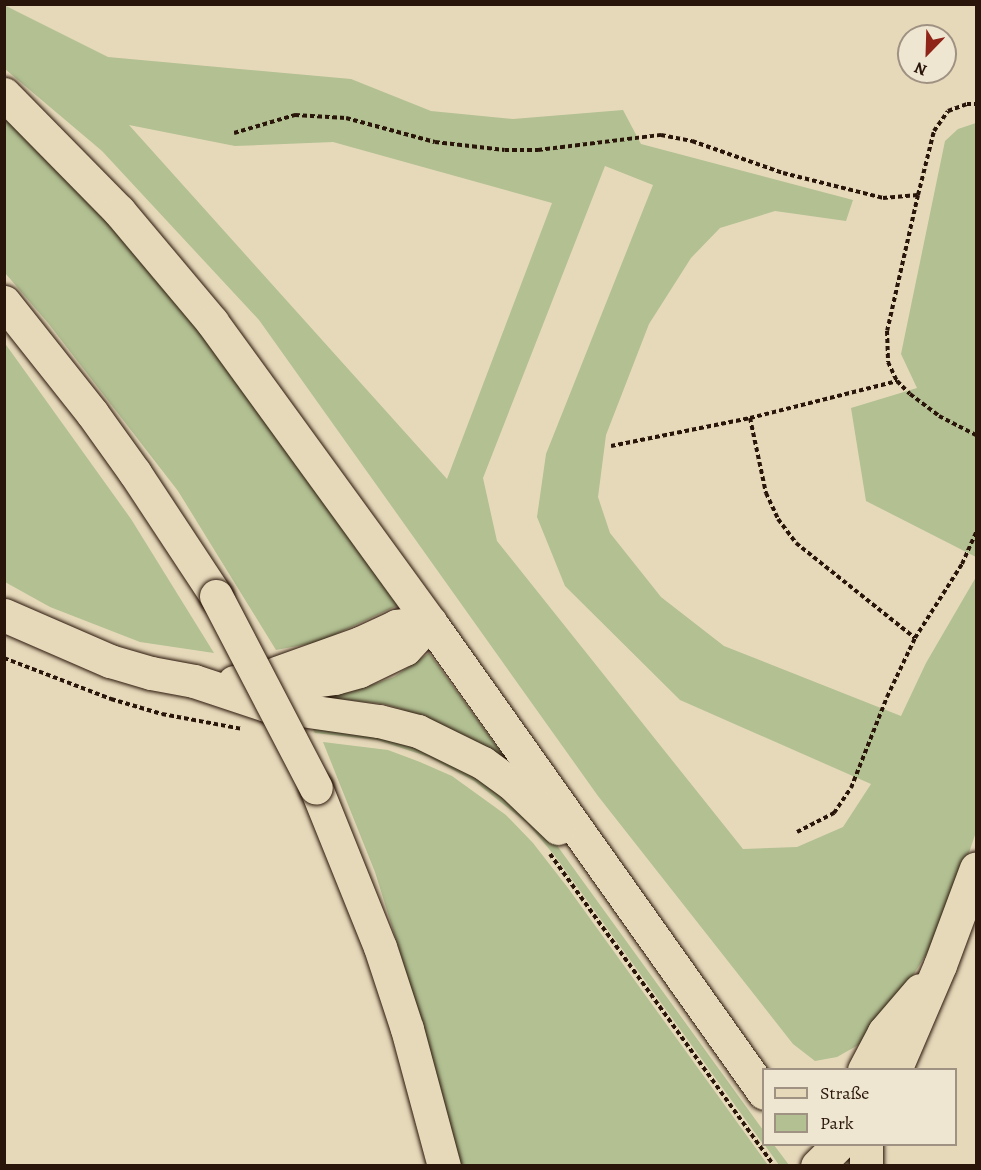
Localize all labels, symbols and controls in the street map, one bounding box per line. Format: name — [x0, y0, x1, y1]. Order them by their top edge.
north arrow — [897, 24, 957, 84]
text: N — [911, 56, 930, 81]
legend — [762, 1068, 957, 1146]
text: Straße — [820, 1081, 869, 1105]
text: Park — [820, 1111, 854, 1135]

